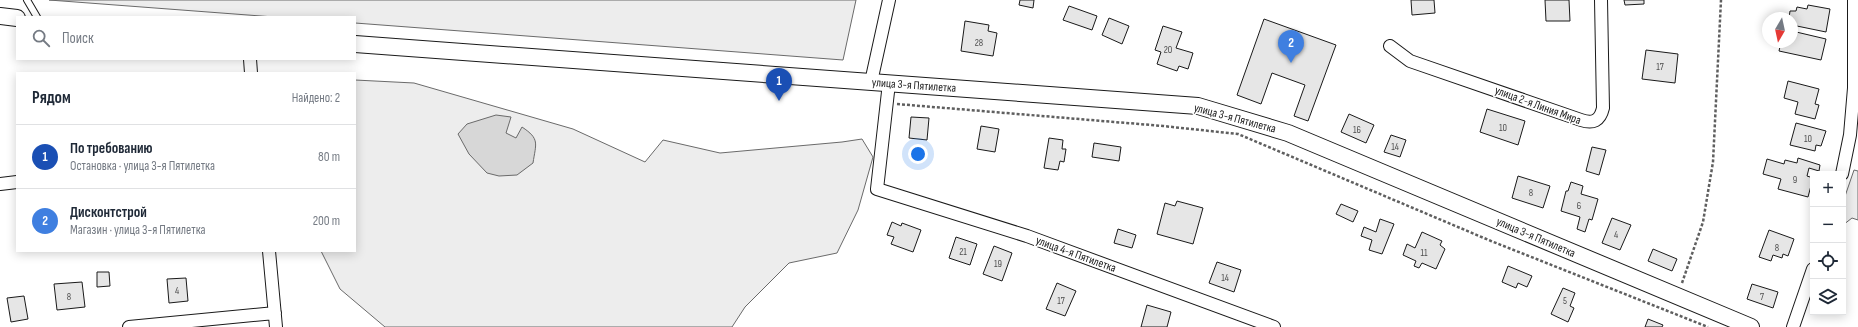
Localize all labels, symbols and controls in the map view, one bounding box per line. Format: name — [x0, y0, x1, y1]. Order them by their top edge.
north arrow — [1762, 12, 1798, 48]
search box — [16, 16, 356, 60]
icon: search — [30, 27, 52, 49]
text: Поиск — [62, 29, 94, 48]
pin: 2 — [1278, 30, 1304, 63]
house number: 28 — [975, 37, 983, 49]
house number: 20 — [1164, 44, 1172, 56]
house number: 17 — [1656, 61, 1664, 73]
pin: 1 — [766, 68, 792, 101]
street label: улица 3-я Пятилетка — [871, 75, 957, 96]
street label: улица 2-я Линия Мира — [1493, 83, 1583, 128]
text: Рядом — [32, 88, 71, 108]
text: Найдено: 2 — [292, 90, 340, 106]
street label: улица 3-я Пятилетка — [1192, 100, 1278, 137]
house number: 10 — [1499, 122, 1507, 134]
house number: 16 — [1353, 124, 1361, 136]
house number: 10 — [1804, 133, 1812, 145]
text: По требованию — [70, 139, 153, 158]
house number: 14 — [1391, 141, 1399, 153]
your location — [908, 144, 928, 164]
text: 1 — [42, 149, 48, 165]
text: 80 m — [318, 149, 340, 165]
text: Остановка · улица 3-я Пятилетка — [70, 158, 215, 174]
map controls — [1810, 171, 1846, 315]
button: + — [1810, 171, 1846, 207]
house number: 9 — [1793, 174, 1797, 186]
house number: 8 — [1529, 187, 1533, 199]
house number: 6 — [1577, 200, 1581, 212]
text: Дисконтстрой — [70, 203, 147, 222]
button: − — [1810, 207, 1846, 243]
text: 2 — [42, 213, 48, 229]
text: 200 m — [313, 213, 340, 229]
street label: улица 3-я Пятилетка — [1494, 214, 1578, 261]
text: Магазин · улица 3-я Пятилетка — [70, 222, 206, 238]
house number: 4 — [1614, 229, 1618, 241]
street label: улица 4-я Пятилетка — [1034, 233, 1118, 276]
house number: 8 — [1775, 242, 1779, 254]
button: locate — [1810, 243, 1846, 279]
house number: 21 — [959, 246, 967, 258]
house number: 11 — [1421, 247, 1428, 259]
house number: 19 — [994, 258, 1002, 270]
house number: 14 — [1221, 272, 1229, 284]
button: layers — [1810, 279, 1846, 315]
house number: 4 — [175, 285, 179, 297]
house number: 8 — [67, 291, 71, 303]
house number: 7 — [1760, 291, 1764, 303]
house number: 17 — [1057, 295, 1065, 307]
house number: 5 — [1563, 295, 1567, 307]

